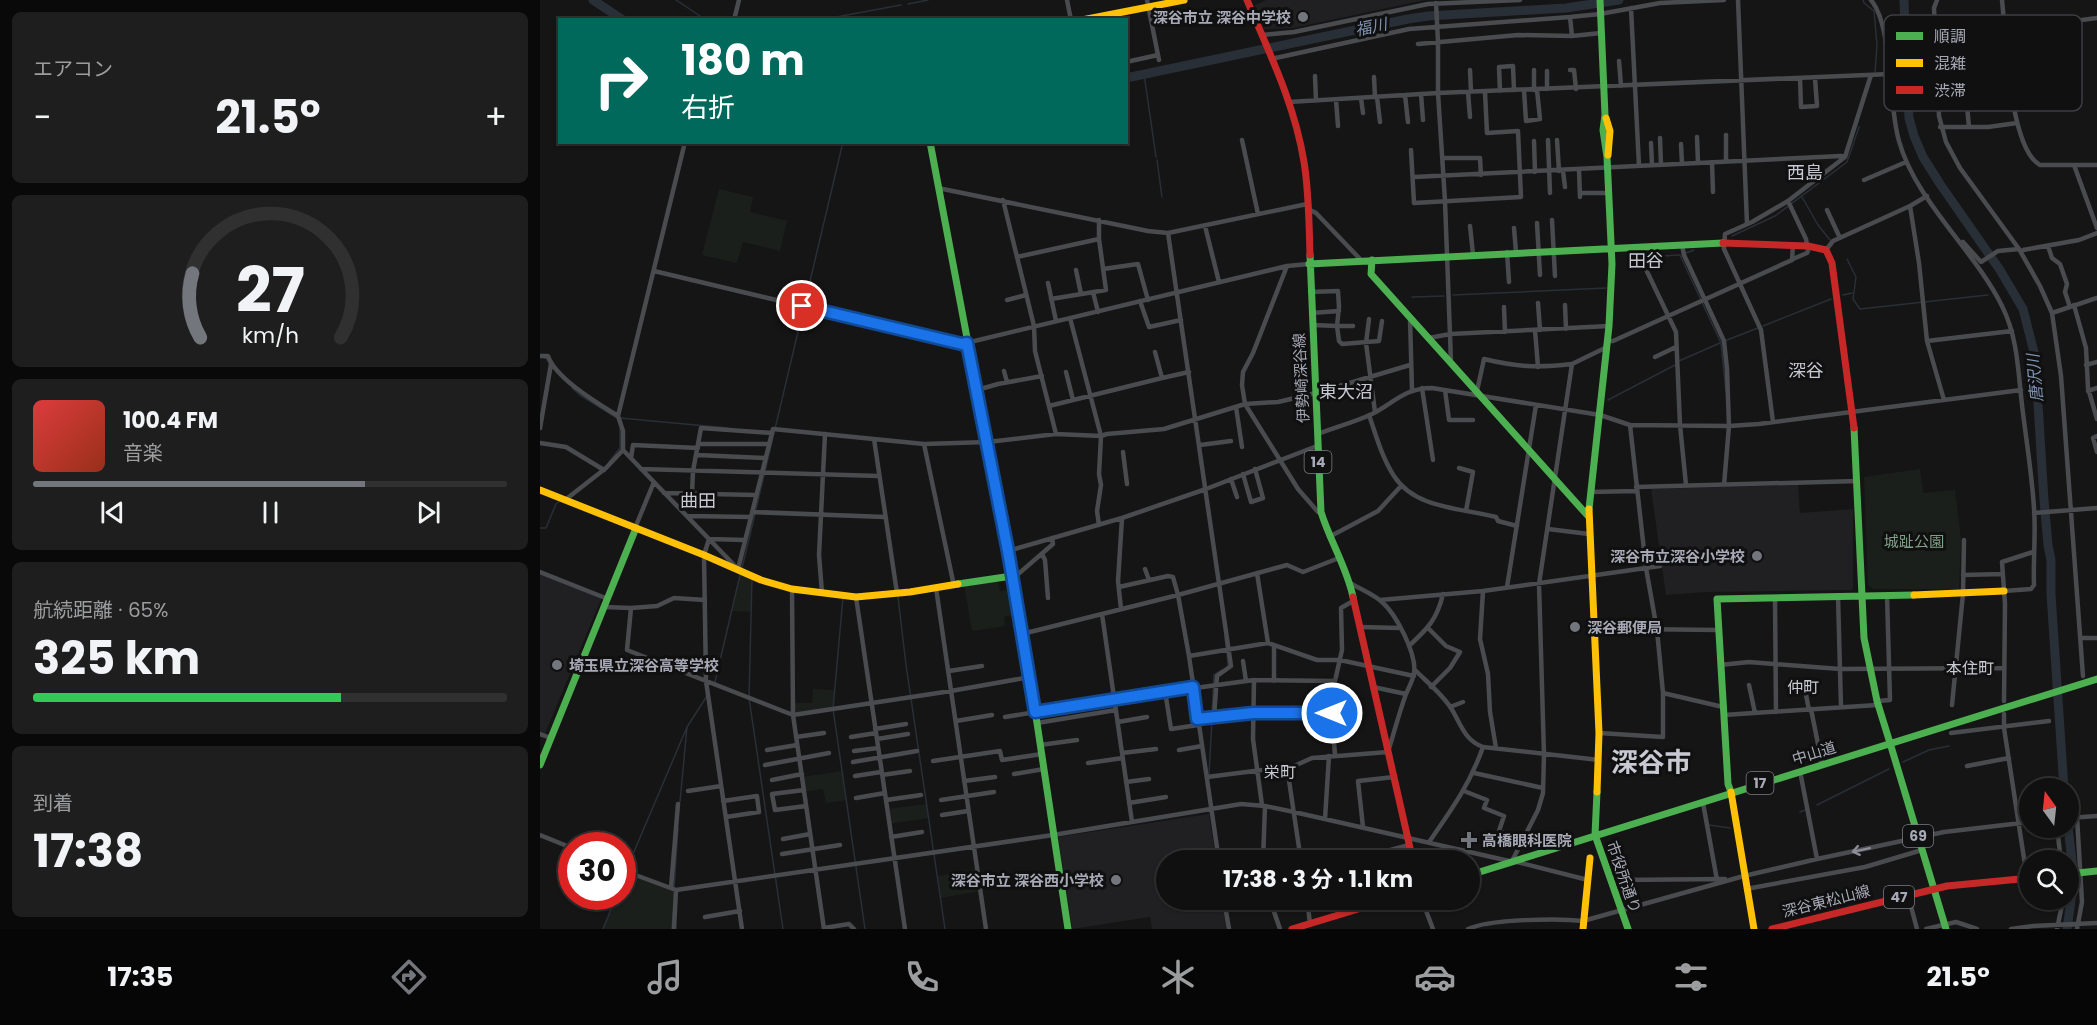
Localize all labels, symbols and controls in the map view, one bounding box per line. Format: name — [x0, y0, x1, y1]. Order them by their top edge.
place label: 深谷市立 深谷中学校 — [1153, 7, 1291, 28]
marker: 深谷市立 深谷中学校 — [1296, 10, 1310, 24]
water label: 福川 — [1353, 12, 1391, 42]
legend — [1884, 15, 2082, 111]
text: 順調 — [1934, 25, 1966, 48]
text: 180 m — [681, 31, 805, 90]
icon: right — [582, 42, 660, 120]
text: 混雑 — [1934, 52, 1966, 75]
text: エアコン — [33, 55, 113, 83]
text: 渋滞 — [1934, 79, 1966, 102]
text: 21.5° — [215, 86, 321, 149]
text: 右折 — [681, 89, 735, 126]
text: − — [33, 94, 51, 141]
text: + — [484, 94, 507, 141]
district label: 西島 — [1787, 160, 1823, 185]
text: 27 — [235, 246, 305, 334]
district label: 田谷 — [1628, 248, 1664, 273]
pin — [776, 280, 827, 331]
icon: arrive — [785, 289, 818, 322]
text: km/h — [241, 321, 299, 352]
street label: 伊勢崎深谷線 — [1288, 333, 1314, 423]
water label: 唐沢川 — [2021, 351, 2049, 403]
district label: 深谷 — [1788, 358, 1824, 383]
district label: 東大沼 — [1319, 379, 1373, 404]
text: 100.4 FM — [123, 405, 218, 436]
text: 音楽 — [123, 439, 163, 467]
road number: 14 — [1304, 451, 1332, 473]
district label: 曲田 — [680, 488, 716, 513]
icon: previous — [96, 496, 129, 529]
icon: pause — [254, 496, 287, 529]
icon: next — [412, 496, 445, 529]
park label: 城趾公園 — [1884, 531, 1944, 552]
place label: 深谷市立深谷小学校 — [1610, 546, 1745, 567]
marker: 深谷市立深谷小学校 — [1750, 549, 1764, 563]
text: 航続距離 · 65% — [33, 596, 168, 624]
place label: 深谷郵便局 — [1587, 617, 1662, 638]
marker: 深谷郵便局 — [1568, 620, 1582, 634]
text: 325 km — [33, 627, 200, 690]
place label: 埼玉県立深谷高等学校 — [569, 655, 719, 676]
district label: 本住町 — [1946, 657, 1994, 680]
marker: 埼玉県立深谷高等学校 — [550, 658, 564, 672]
district label: 仲町 — [1787, 676, 1819, 699]
position arrow — [1300, 681, 1364, 745]
street label: 中山道 — [1789, 736, 1839, 770]
district label: 深谷市 — [1611, 744, 1692, 781]
district label: 栄町 — [1264, 761, 1296, 784]
road number: 17 — [1746, 772, 1774, 794]
north arrow — [2019, 778, 2079, 838]
map controls — [2019, 778, 2079, 910]
text: 到着 — [33, 789, 73, 817]
text: 17:38 — [33, 820, 143, 883]
road number: 69 — [1903, 825, 1933, 847]
place label: 高橋眼科医院 — [1482, 830, 1572, 851]
marker: 高橋眼科医院 — [1460, 831, 1478, 849]
speed limit sign: 30 — [558, 832, 636, 910]
street label: 市役所通り — [1602, 838, 1646, 916]
one-way arrow — [1852, 845, 1871, 856]
button: search — [2019, 850, 2079, 910]
text: 17:38 · 3 分 · 1.1 km — [1223, 864, 1413, 895]
place label: 深谷市立 深谷西小学校 — [951, 870, 1104, 891]
marker: 深谷市立 深谷西小学校 — [1109, 873, 1123, 887]
street label: 深谷東松山線 — [1780, 880, 1872, 922]
road number: 47 — [1884, 886, 1914, 908]
icon: directions — [388, 956, 430, 998]
icon: music — [644, 956, 686, 998]
icon: phone — [901, 956, 943, 998]
icon: climate — [1157, 956, 1199, 998]
icon: car — [1414, 956, 1456, 998]
icon: filters — [1670, 956, 1712, 998]
text: 17:35 — [107, 958, 173, 995]
text: 21.5° — [1926, 958, 1990, 995]

